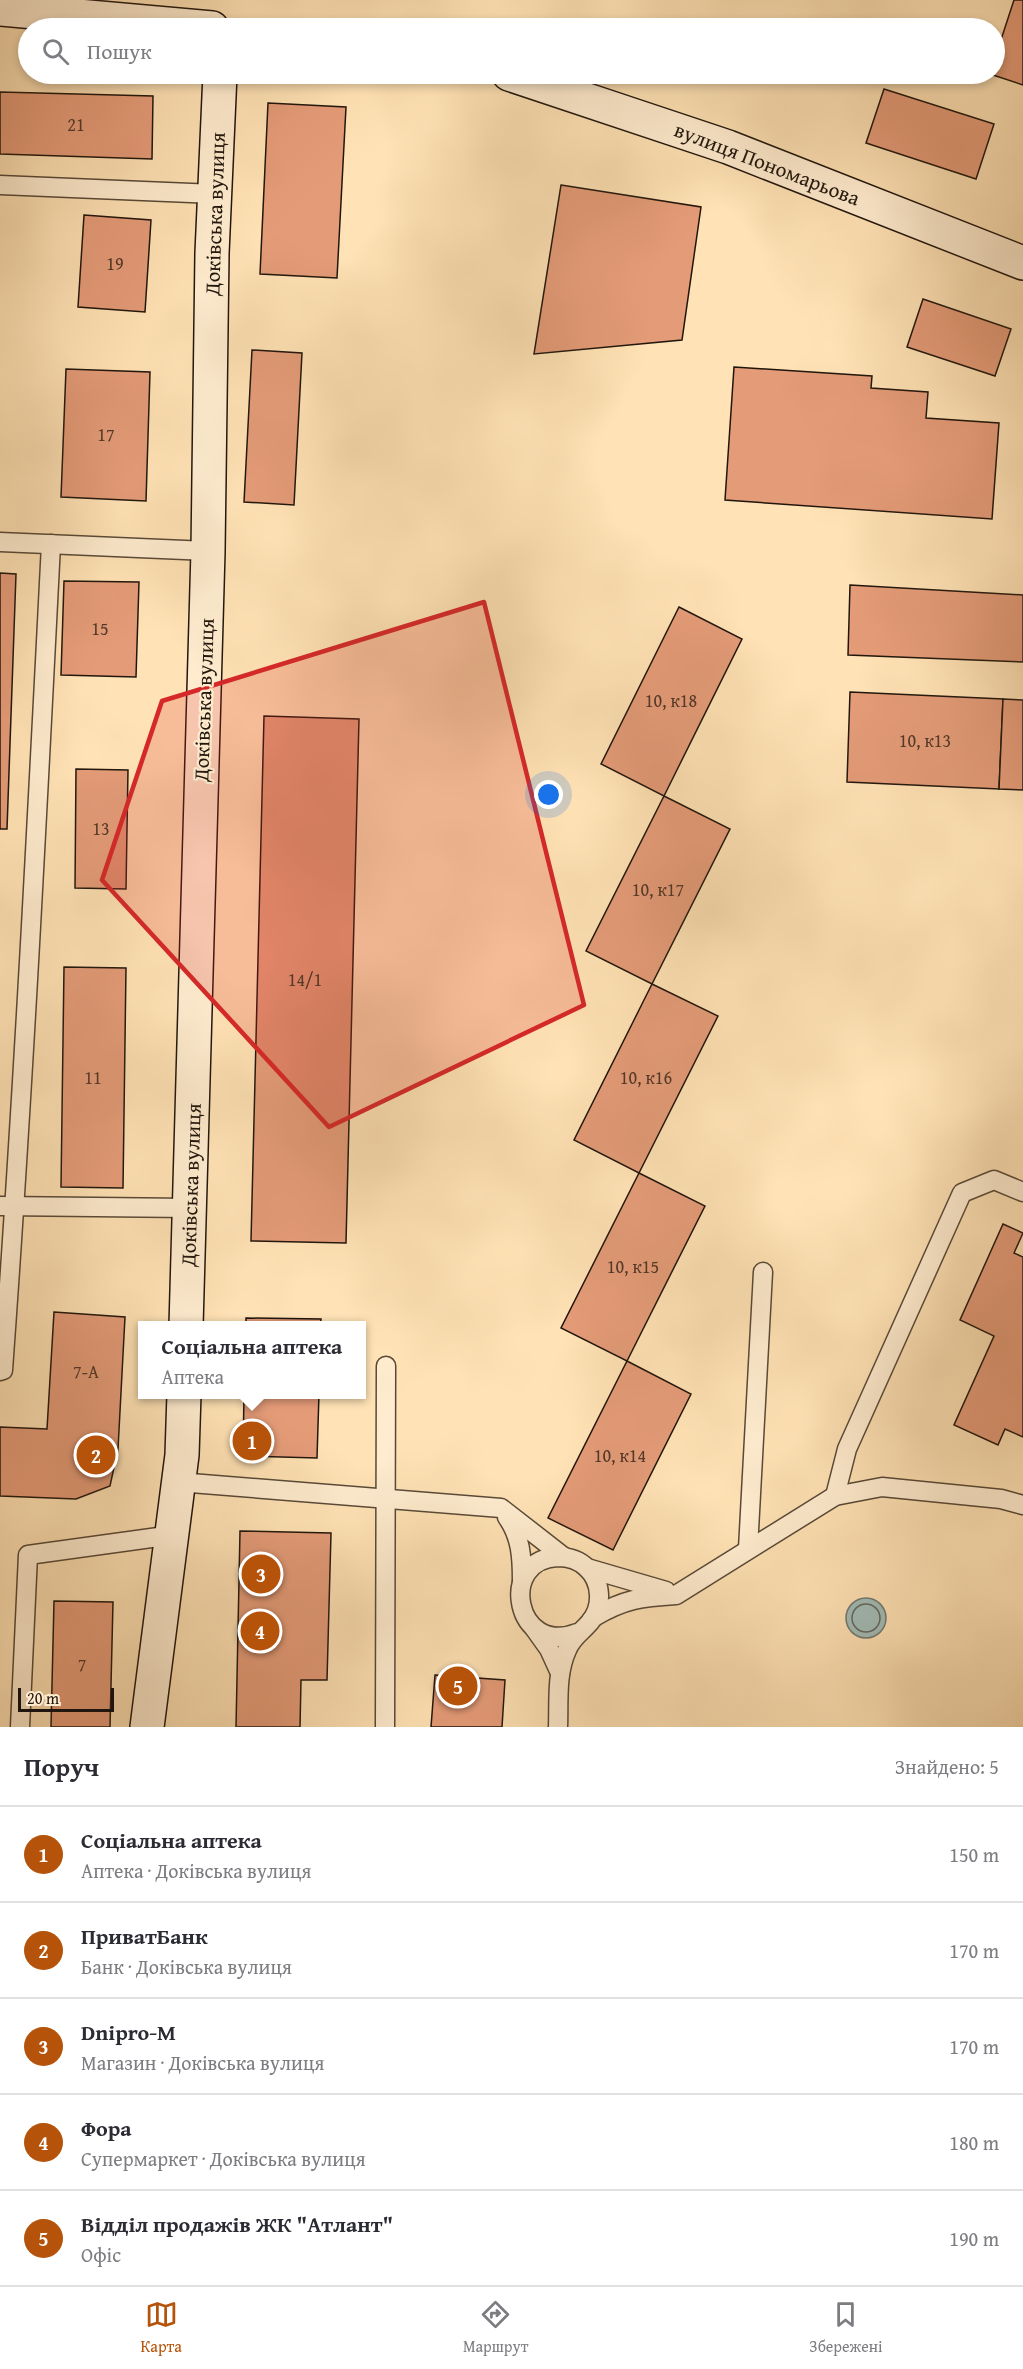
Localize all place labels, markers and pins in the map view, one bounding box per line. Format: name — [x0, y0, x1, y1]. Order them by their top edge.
pin: 1 — [232, 1418, 272, 1464]
pin: 2 — [76, 1432, 116, 1478]
pin: 3 — [242, 1552, 280, 1596]
pin: 4 — [240, 1608, 280, 1654]
pin: 5 — [438, 1664, 478, 1708]

